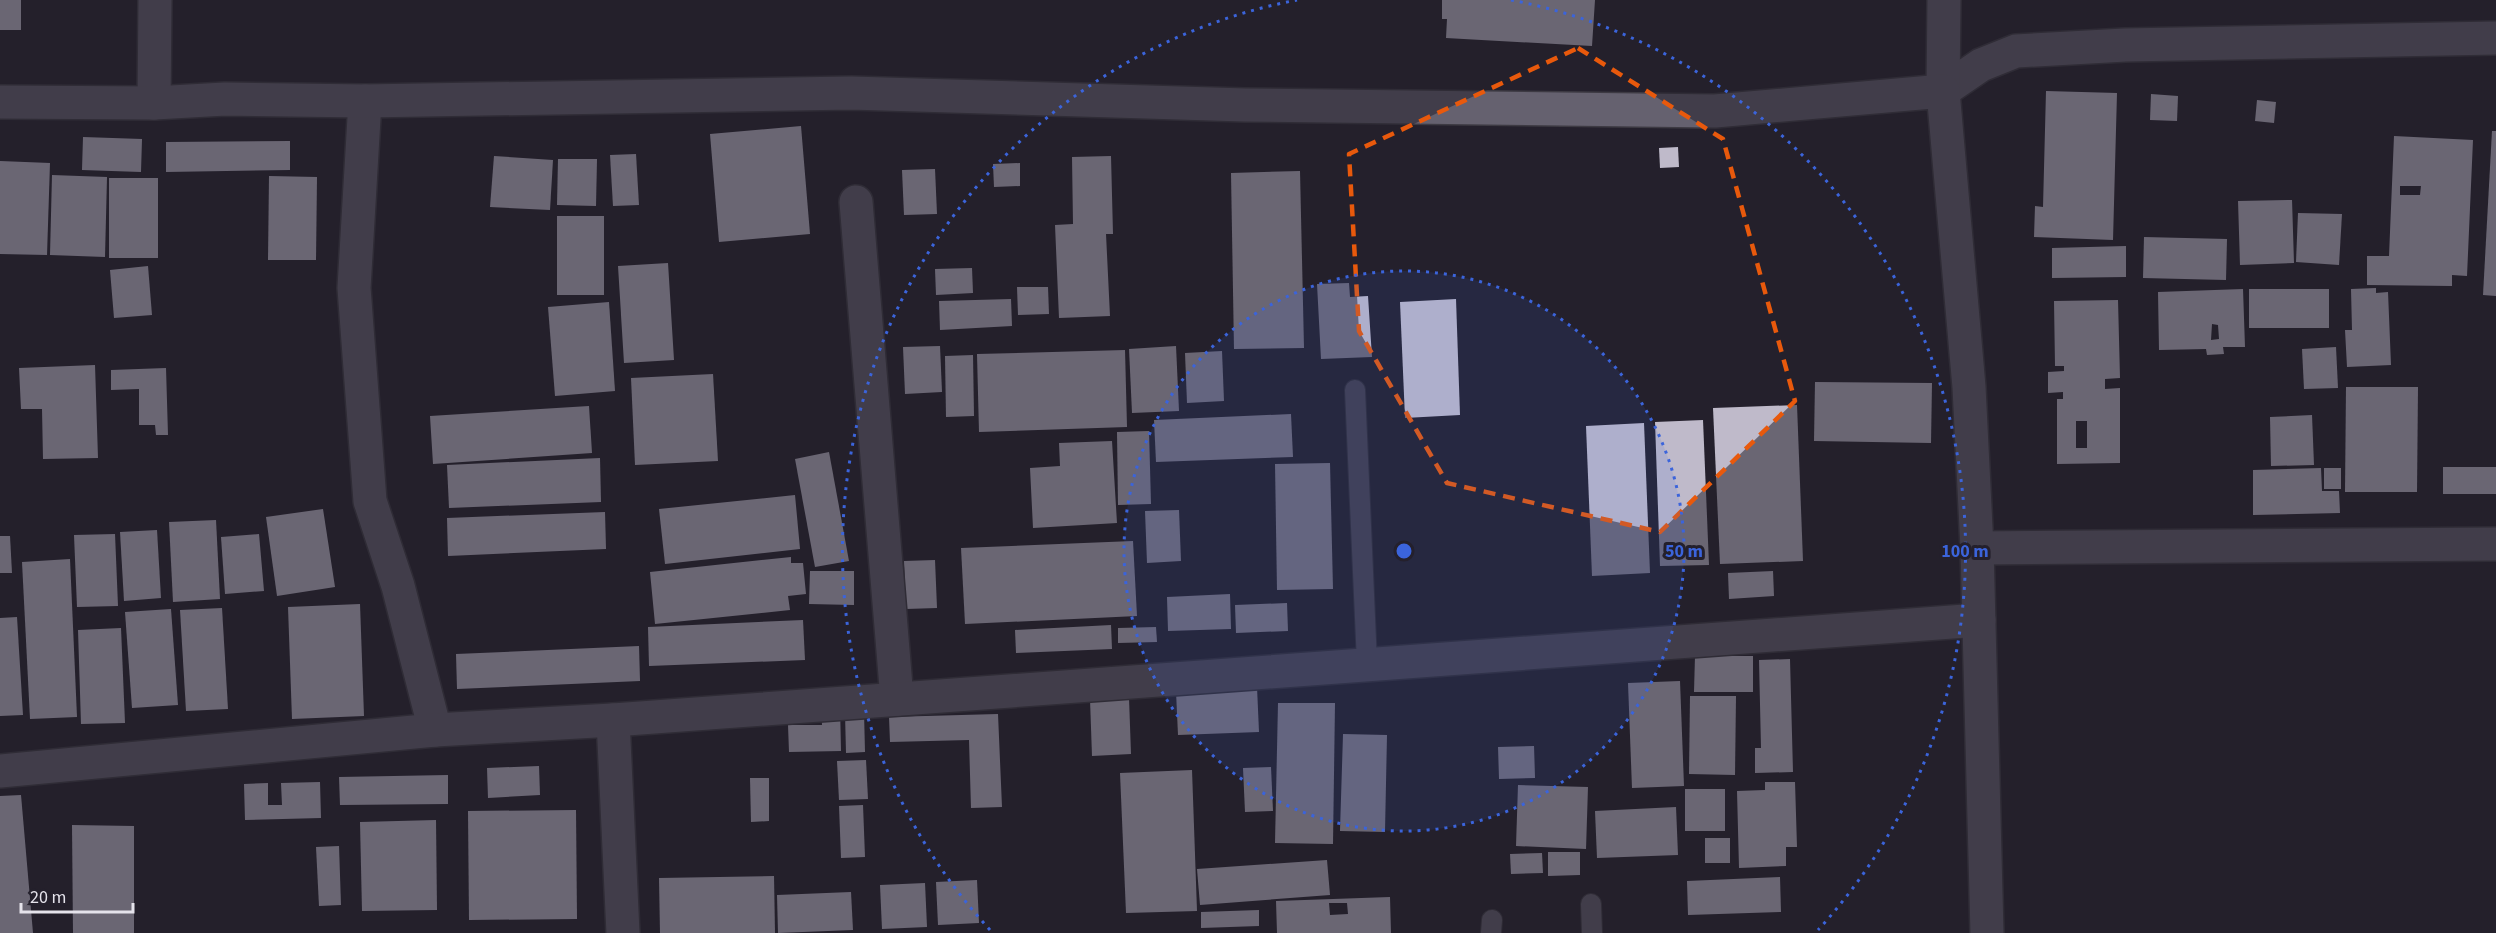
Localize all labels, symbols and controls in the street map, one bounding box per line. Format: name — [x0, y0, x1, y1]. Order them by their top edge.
text: 50 m — [1665, 539, 1703, 564]
text: 100 m — [1941, 539, 1989, 564]
centre of rings — [1394, 541, 1414, 561]
scale bar — [21, 876, 134, 914]
text: 20 m — [30, 885, 66, 910]

